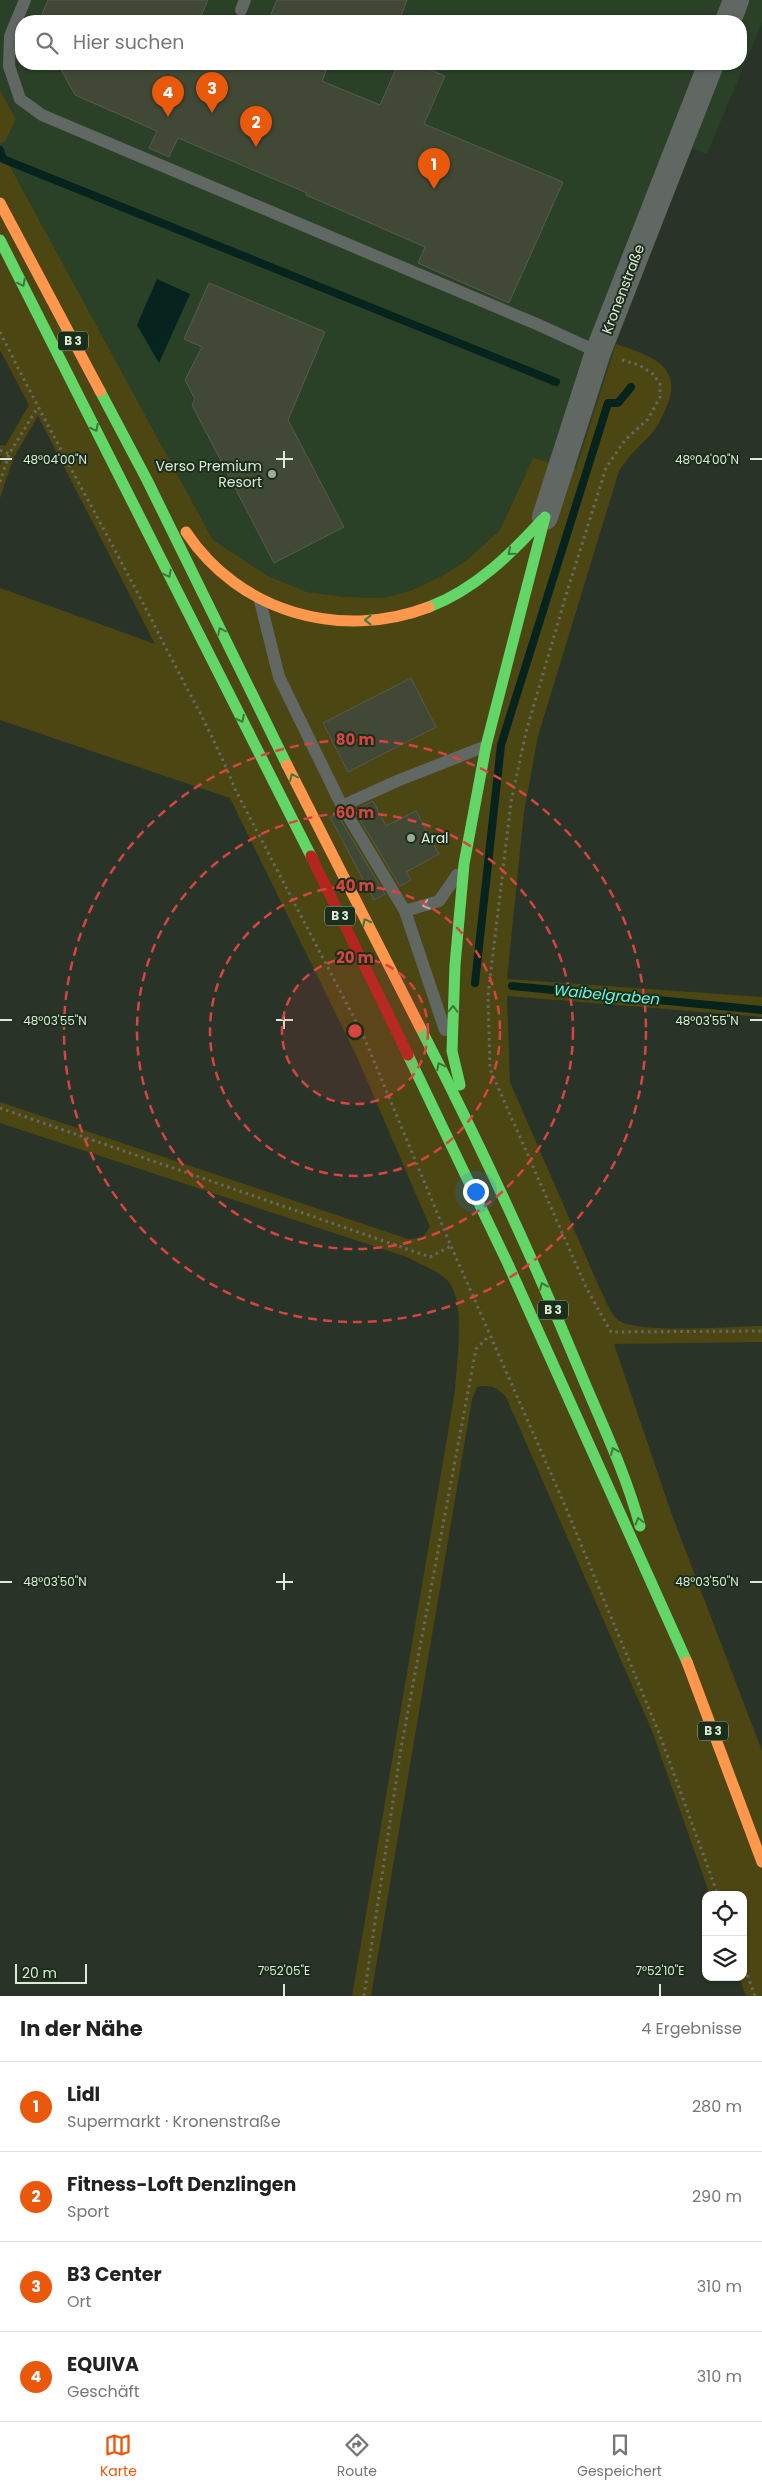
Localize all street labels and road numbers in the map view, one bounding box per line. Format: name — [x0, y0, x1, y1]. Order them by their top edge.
street label: Kronenstraße — [597, 241, 649, 337]
road number: B 3 — [58, 332, 88, 351]
road number: B 3 — [325, 906, 355, 926]
road number: B 3 — [538, 1300, 568, 1320]
road number: B 3 — [698, 1722, 728, 1740]

